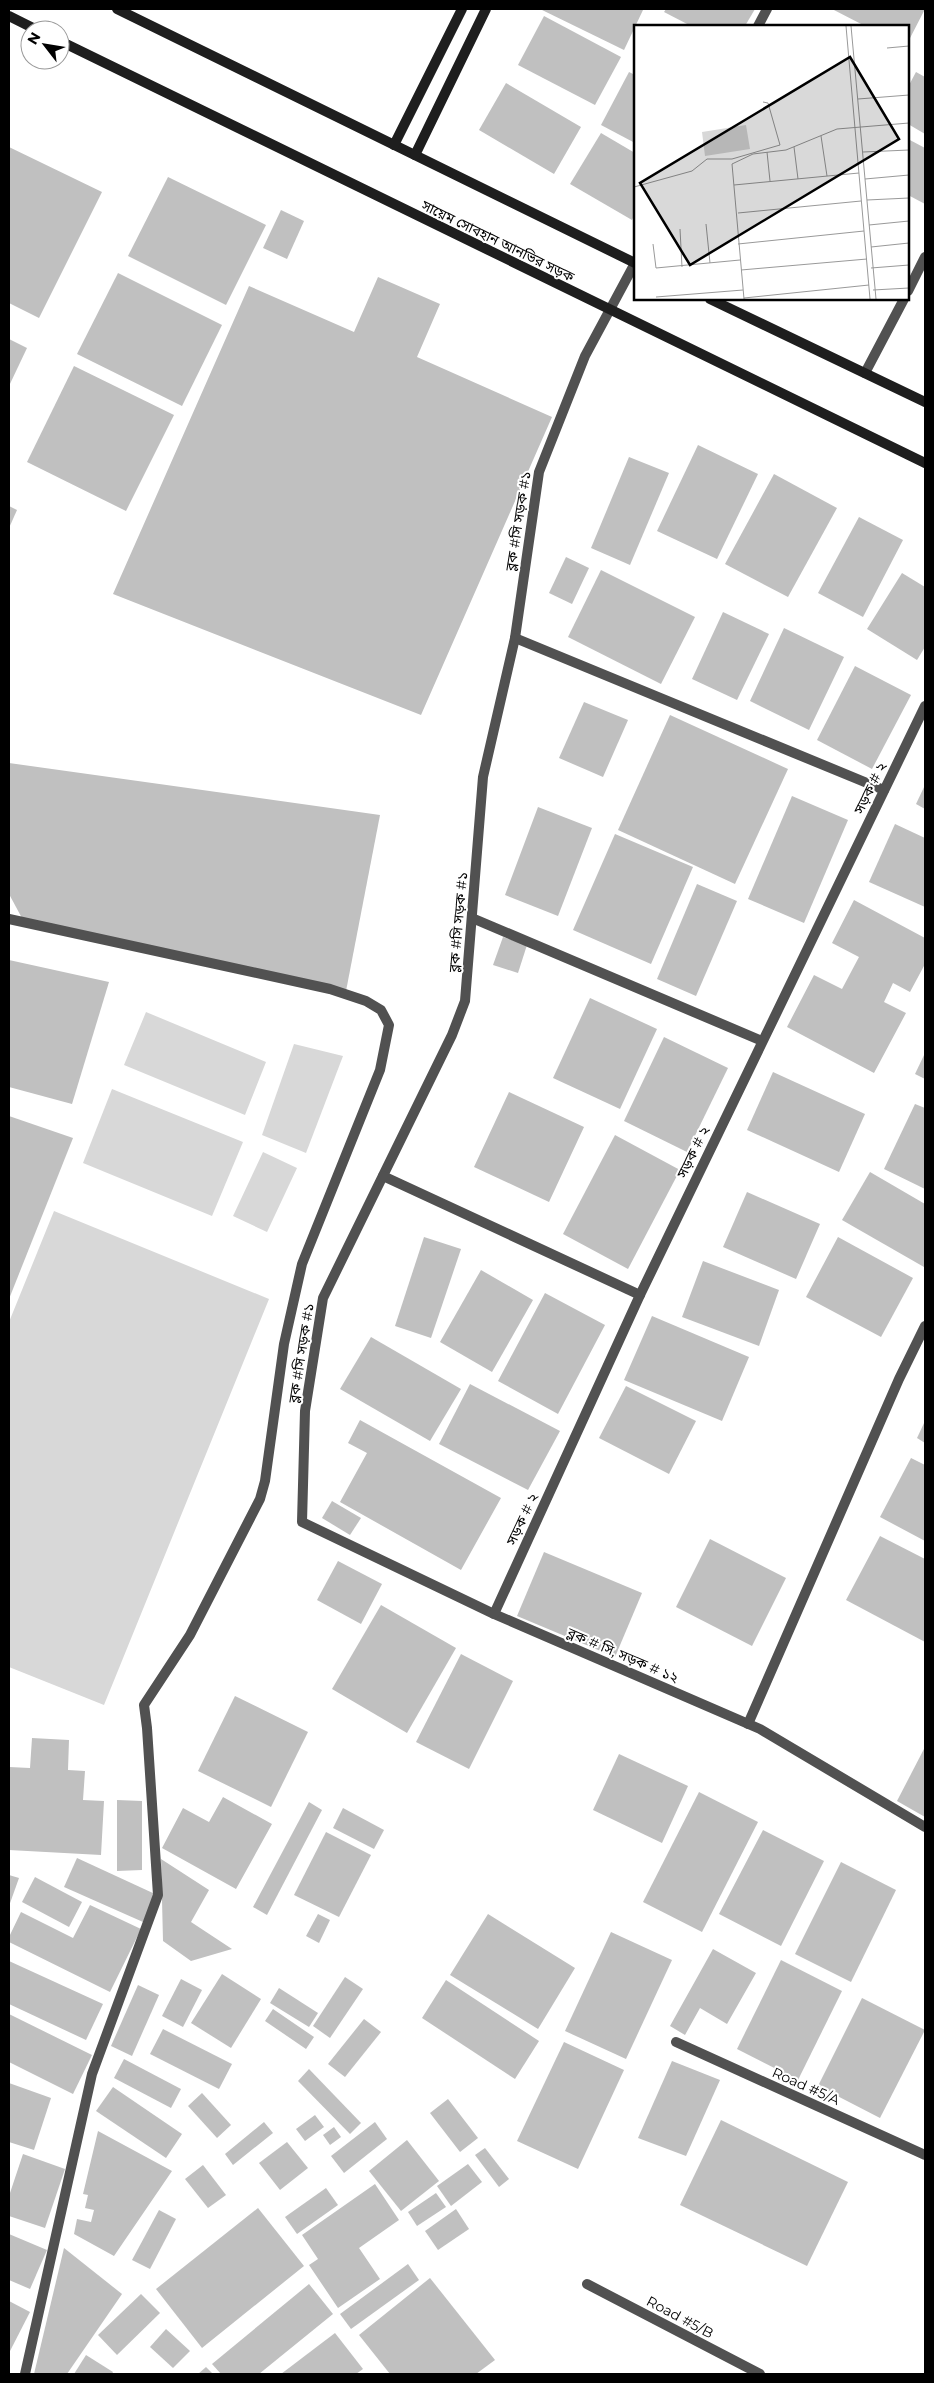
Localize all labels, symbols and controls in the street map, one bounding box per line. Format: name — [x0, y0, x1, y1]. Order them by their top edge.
north arrow — [20, 20, 70, 70]
inset map — [634, 25, 909, 300]
text: N — [23, 29, 44, 48]
street label: সায়েম সোবহান আনভির সড়ক — [418, 196, 578, 286]
street label: ব্লক #সি সড়ক #১ — [501, 470, 535, 573]
street label: সড়ক # ২ — [849, 759, 891, 818]
street label: ব্লক #সি সড়ক #১ — [445, 871, 471, 974]
street label: সড়ক # ২ — [672, 1123, 714, 1182]
street label: ব্লক #সি সড়ক #১ — [284, 1302, 318, 1405]
street label: সড়ক # ২ — [502, 1489, 542, 1549]
street label: ব্লক # সি, সড়ক # ১২ — [564, 1623, 682, 1687]
street label: Road #5/A — [769, 2063, 843, 2109]
street label: Road #5/B — [643, 2292, 717, 2342]

